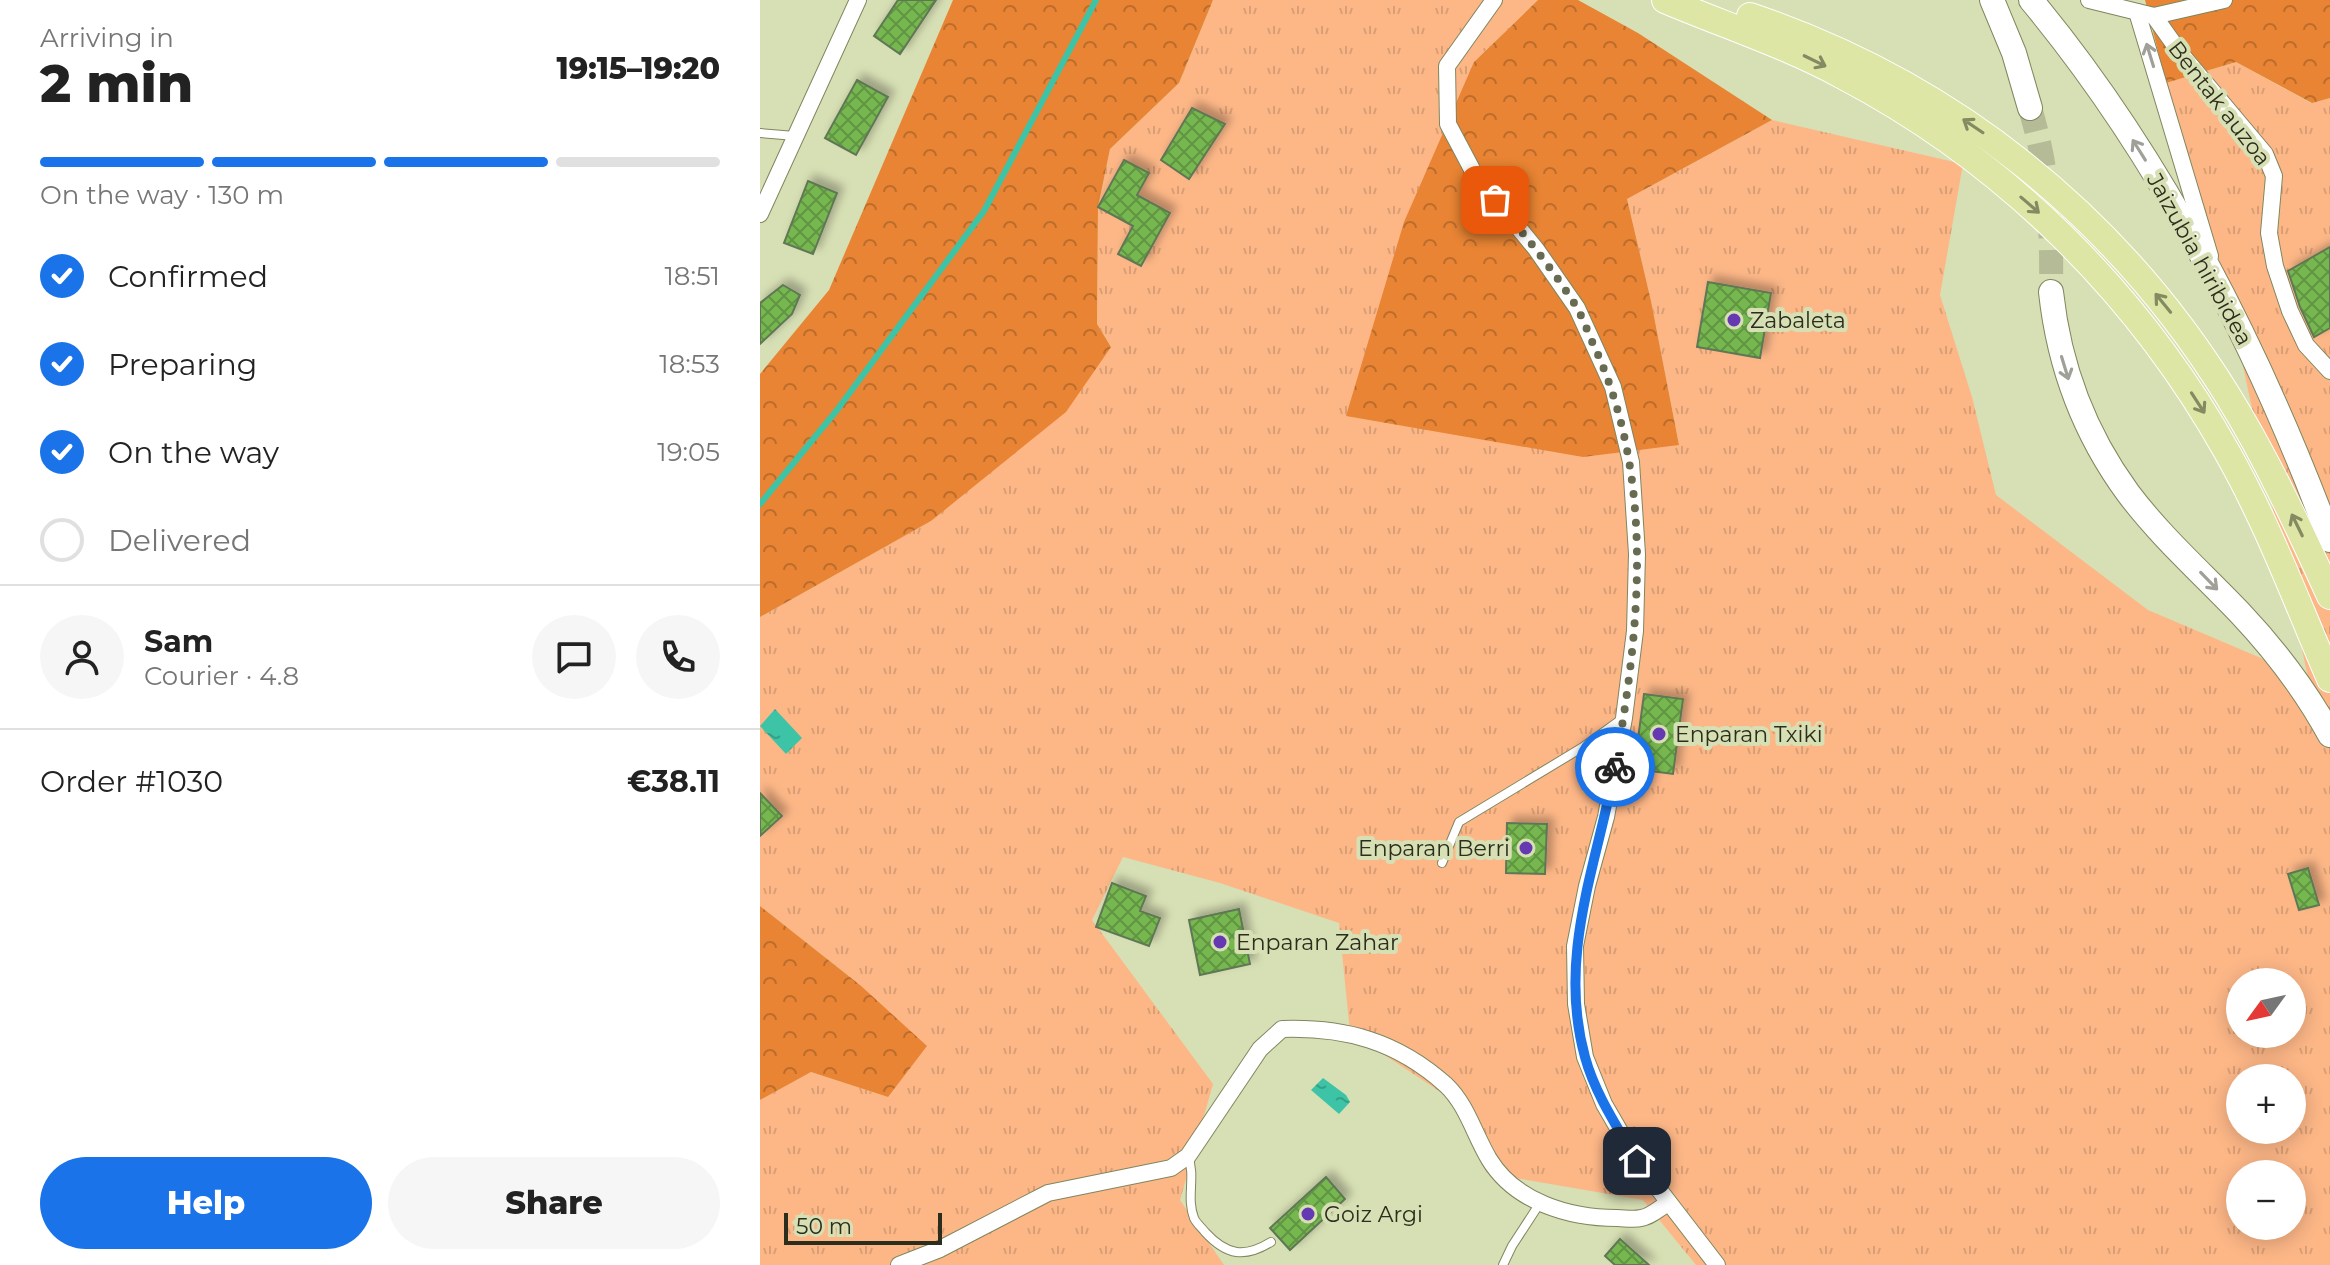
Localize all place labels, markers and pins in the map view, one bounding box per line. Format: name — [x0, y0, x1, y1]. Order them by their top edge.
pin — [1461, 166, 1529, 234]
place label: Zabaleta — [1750, 307, 1846, 334]
marker: Zabaleta — [1725, 311, 1743, 329]
place label: Enparan Txiki — [1675, 721, 1823, 748]
marker: Enparan Txiki — [1650, 725, 1668, 743]
place label: Enparan Berri — [1358, 835, 1510, 862]
marker: Enparan Berri — [1517, 839, 1535, 857]
place label: Enparan Zahar — [1236, 929, 1399, 956]
marker: Enparan Zahar — [1211, 933, 1229, 951]
pin — [1603, 1127, 1671, 1195]
place label: Goiz Argi — [1324, 1201, 1423, 1228]
marker: Goiz Argi — [1299, 1205, 1317, 1223]

